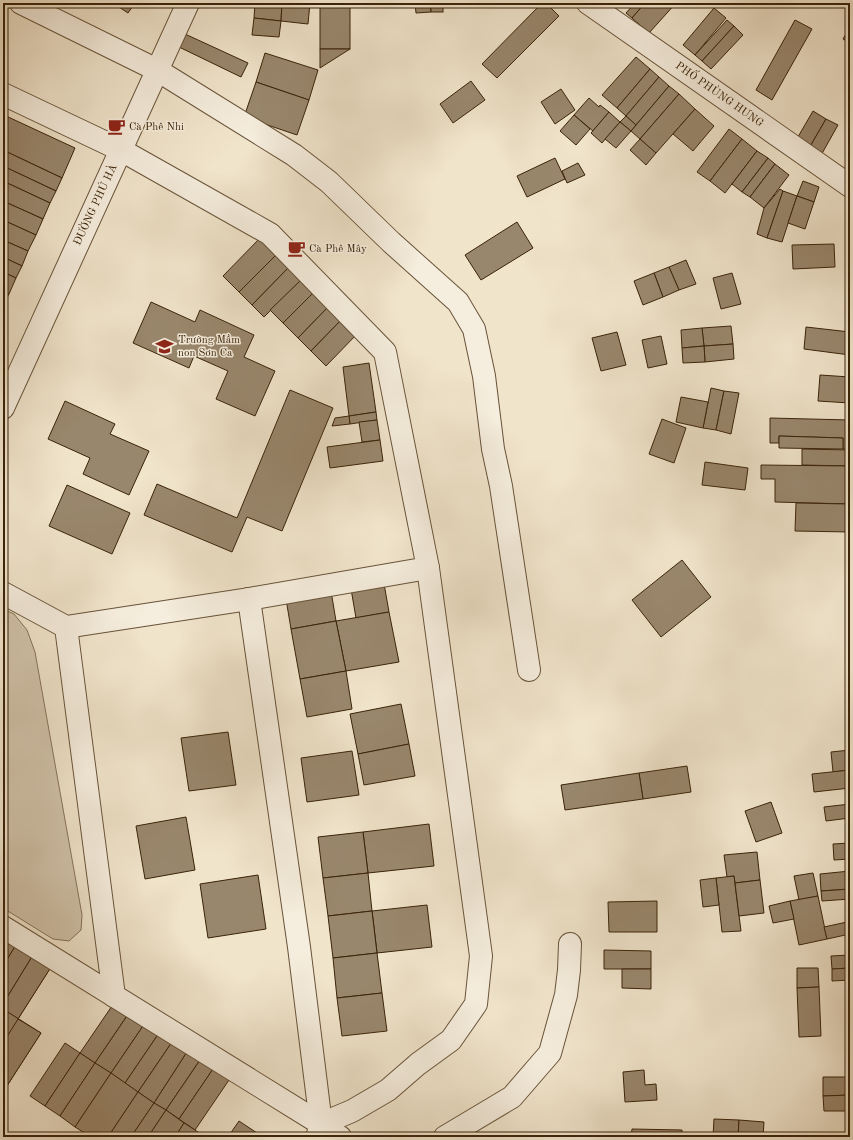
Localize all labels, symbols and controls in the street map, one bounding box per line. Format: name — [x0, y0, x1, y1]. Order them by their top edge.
street label: PHỐ PHÙNG HƯNG — [673, 58, 767, 130]
cafe icon: Cà Phê Nhi — [106, 117, 126, 137]
place label: Cà Phê Nhi — [129, 122, 184, 133]
street label: ĐƯỜNG PHÚ HÀ — [71, 161, 120, 247]
cafe icon: Cà Phê Mây — [286, 239, 306, 259]
place label: Cà Phê Mây — [309, 244, 367, 255]
place label: Trường Mầm non Sơn Ca — [178, 334, 240, 359]
school or university icon: Trường Mầm non Sơn Ca — [155, 336, 175, 356]

